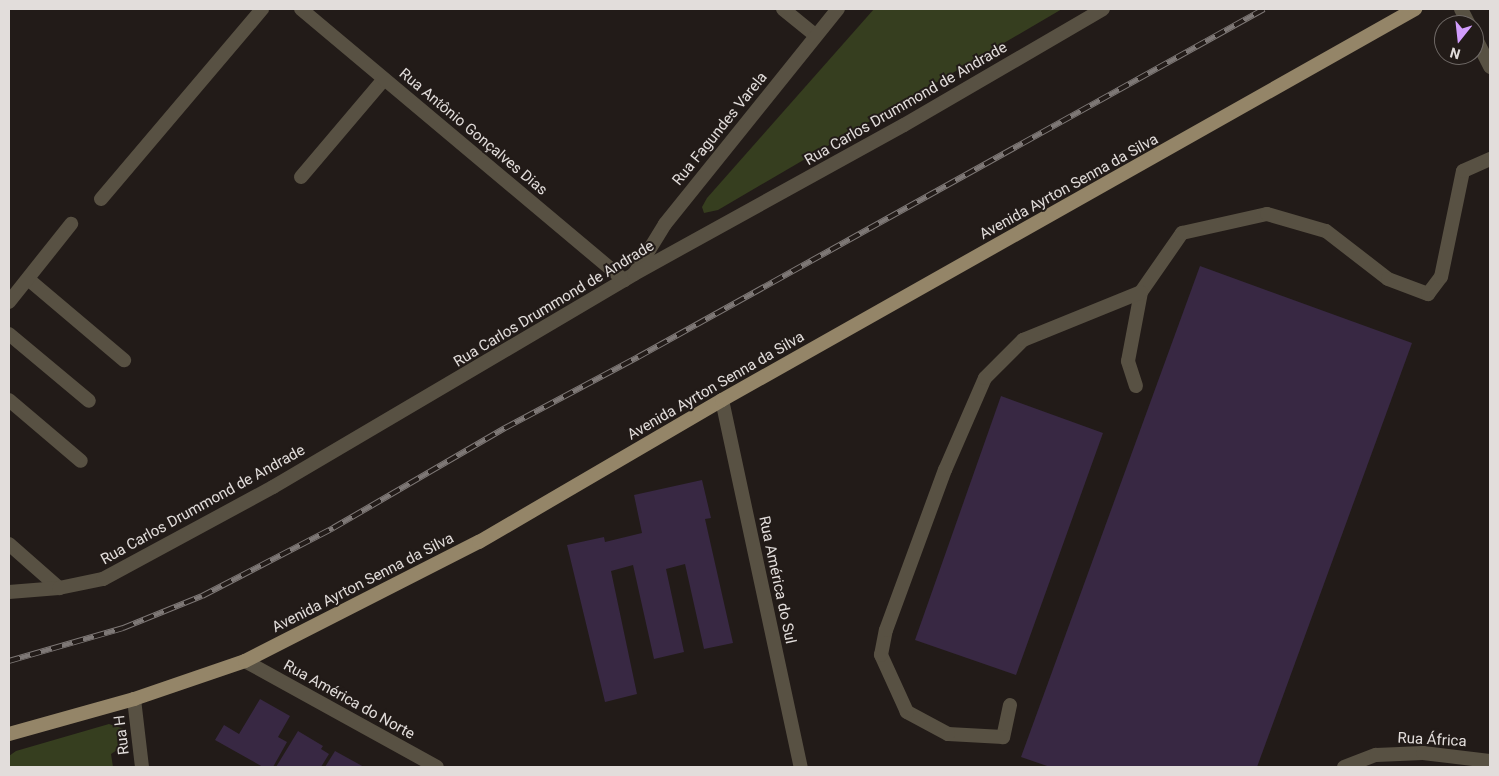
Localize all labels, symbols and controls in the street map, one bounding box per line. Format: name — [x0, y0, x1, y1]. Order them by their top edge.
north arrow — [1434, 15, 1484, 65]
street label: Rua Carlos Drummond de Andrade — [802, 39, 1010, 169]
text: N — [1448, 44, 1462, 63]
street label: Rua Antônio Gonçalves Dias — [395, 65, 551, 199]
street label: Rua Fagundes Varela — [669, 69, 771, 189]
street label: Avenida Ayrton Senna da Silva — [977, 130, 1161, 244]
street label: Rua Carlos Drummond de Andrade — [451, 237, 657, 371]
street label: Avenida Ayrton Senna da Silva — [624, 328, 808, 444]
street label: Rua Carlos Drummond de Andrade — [98, 441, 308, 569]
street label: Rua América do Sul — [755, 514, 799, 646]
street label: Avenida Ayrton Senna da Silva — [269, 529, 457, 637]
street label: Rua América do Norte — [280, 656, 418, 744]
street label: Rua H — [111, 714, 133, 756]
street label: Rua África — [1397, 729, 1467, 751]

